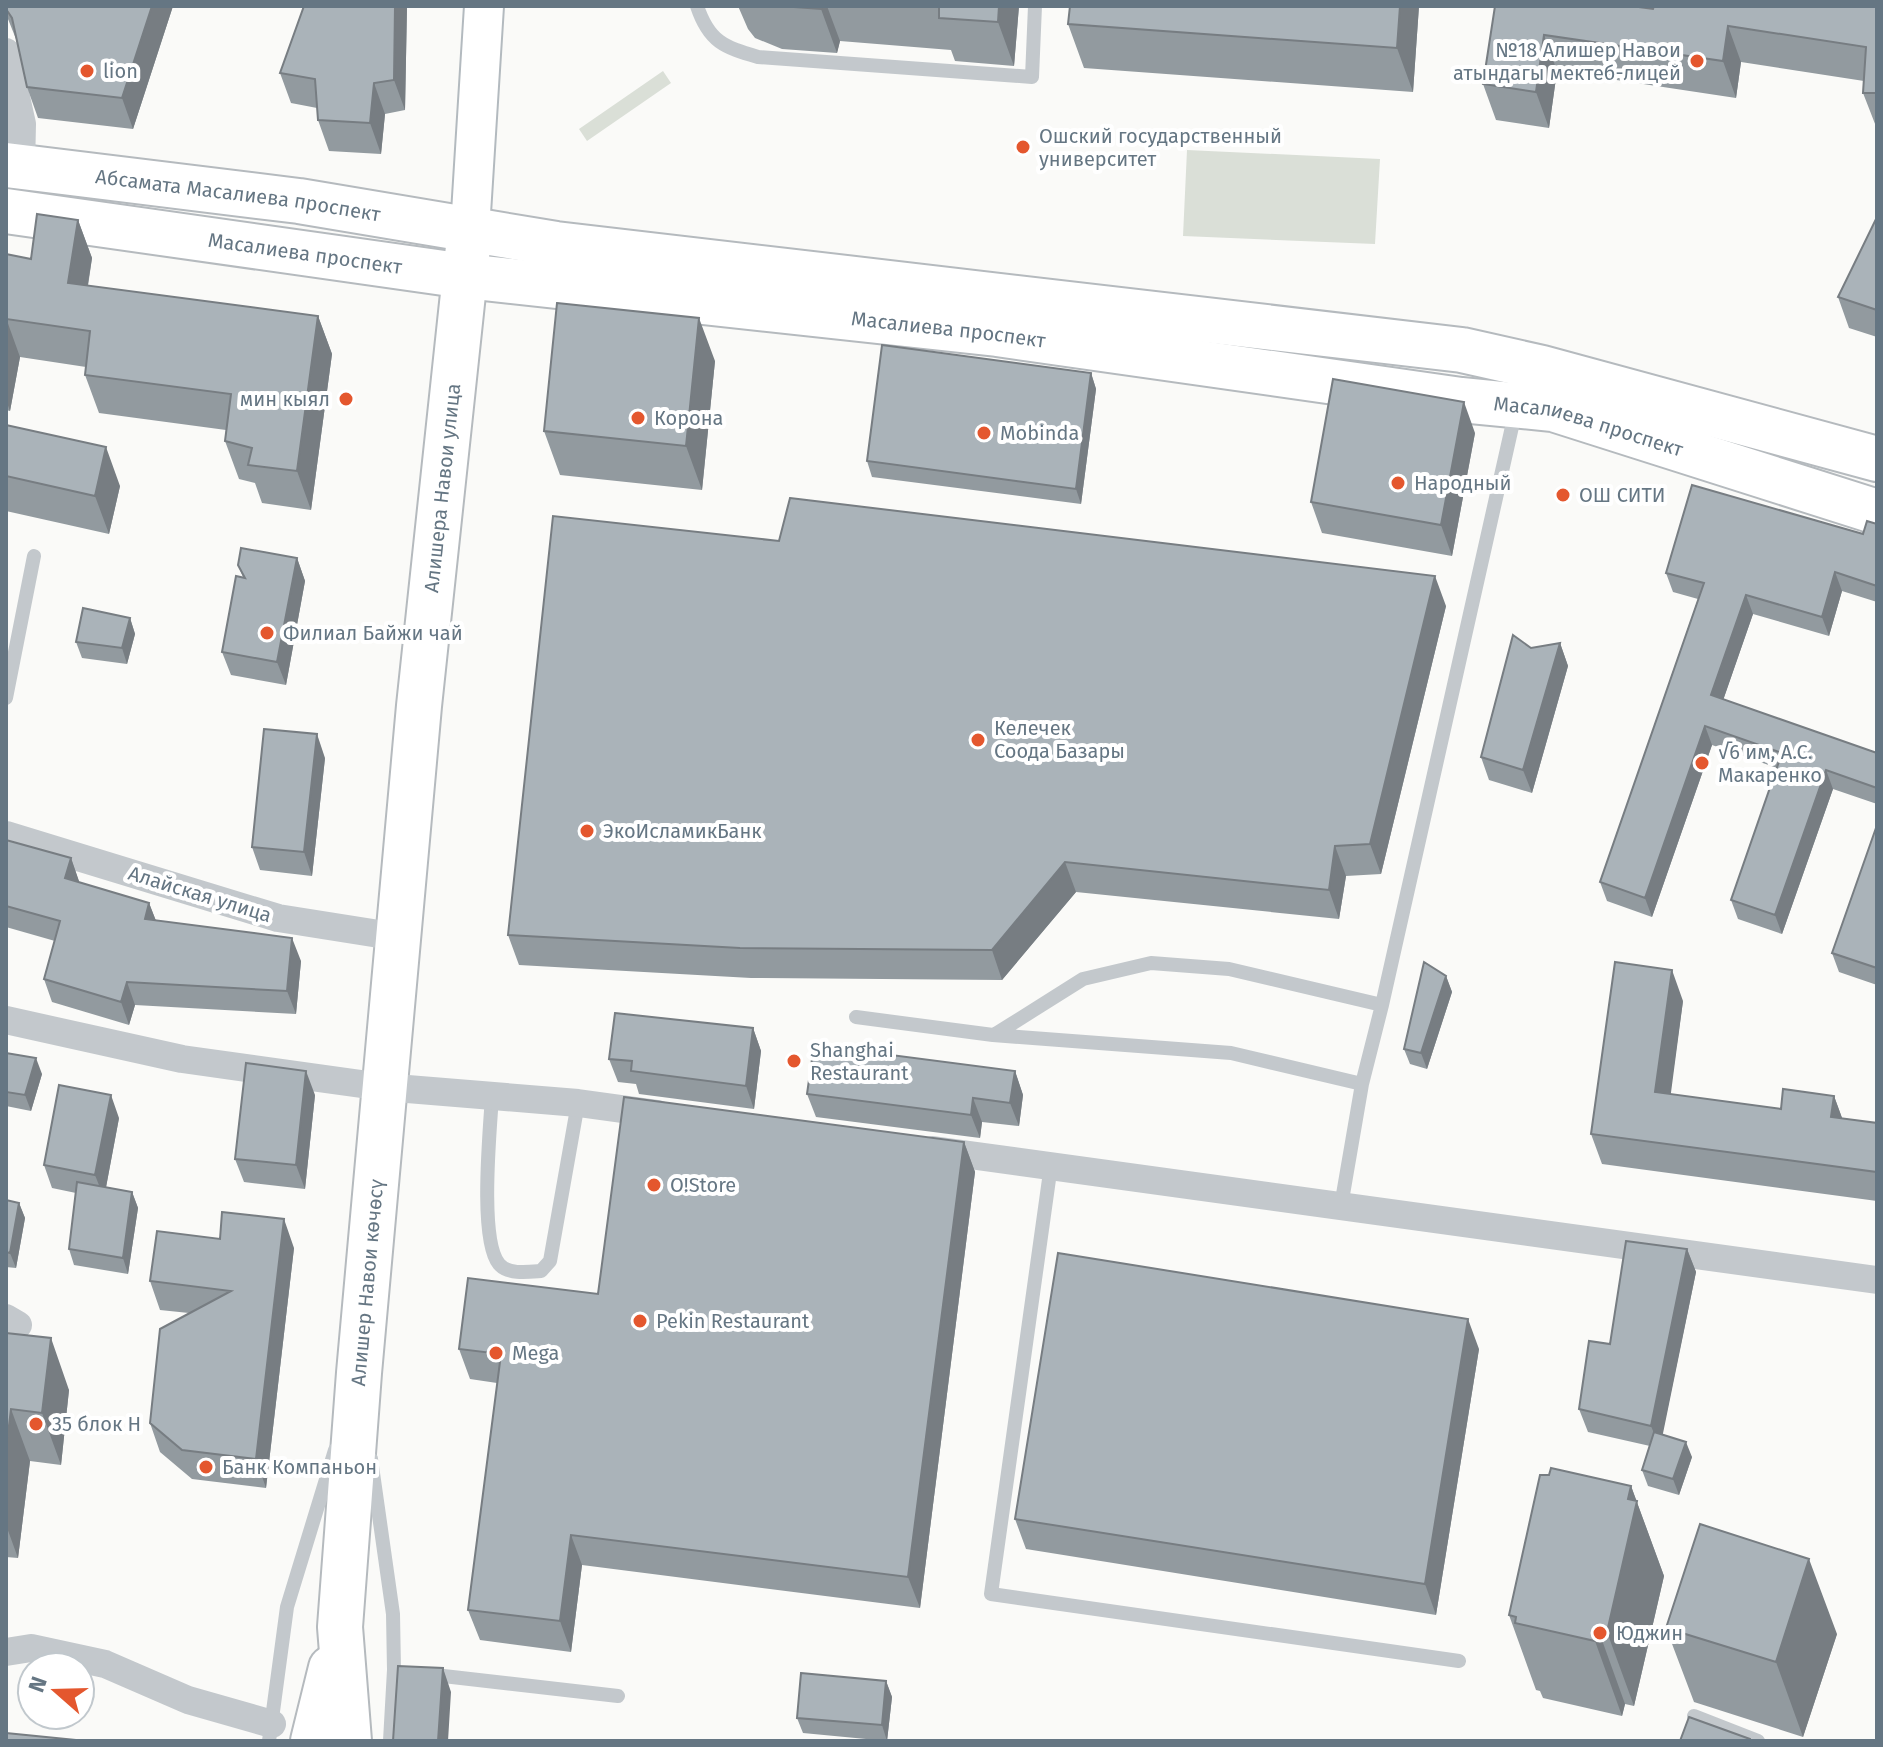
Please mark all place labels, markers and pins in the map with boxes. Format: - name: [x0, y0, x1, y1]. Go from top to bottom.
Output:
- place label: №18 Алишер Навои атындагы мектеб-лицей: [1453, 38, 1681, 85]
- marker: №18 Алишер Навои атындагы мектеб-лицей: [1688, 52, 1706, 70]
- place label: lion: [103, 59, 138, 83]
- marker: lion: [78, 62, 96, 80]
- place label: Ошский государственный университет: [1039, 124, 1282, 171]
- marker: Ошский государственный университет: [1014, 138, 1032, 156]
- place label: мин кыял: [240, 387, 330, 411]
- marker: мин кыял: [337, 390, 355, 408]
- place label: Корона: [654, 406, 723, 430]
- marker: Корона: [629, 409, 647, 427]
- place label: Mobinda: [1000, 421, 1079, 445]
- marker: Mobinda: [975, 424, 993, 442]
- place label: Народный: [1414, 471, 1512, 495]
- marker: Народный: [1389, 474, 1407, 492]
- place label: ОШ СИТИ: [1579, 483, 1666, 507]
- marker: ОШ СИТИ: [1554, 486, 1572, 504]
- place label: Филиал Байжи чай: [283, 621, 463, 645]
- marker: Филиал Байжи чай: [258, 624, 276, 642]
- place label: Келечек Соода Базары: [994, 716, 1125, 763]
- marker: Келечек Соода Базары: [969, 731, 987, 749]
- place label: √6 им, А.С. Макаренко: [1718, 740, 1822, 787]
- marker: √6 им, А.С. Макаренко: [1693, 754, 1711, 772]
- place label: ЭкоИсламикБанк: [603, 819, 762, 843]
- marker: ЭкоИсламикБанк: [578, 822, 596, 840]
- place label: Shanghai Restaurant: [810, 1038, 909, 1085]
- marker: Shanghai Restaurant: [785, 1052, 803, 1070]
- place label: O!Store: [670, 1173, 736, 1197]
- marker: O!Store: [645, 1176, 663, 1194]
- place label: Pekin Restaurant: [656, 1309, 810, 1333]
- marker: Pekin Restaurant: [631, 1312, 649, 1330]
- place label: Mega: [512, 1341, 559, 1365]
- marker: Mega: [487, 1344, 505, 1362]
- place label: 35 блок Н: [52, 1412, 141, 1436]
- marker: 35 блок Н: [27, 1415, 45, 1433]
- place label: Банк Компаньон: [222, 1455, 377, 1479]
- marker: Банк Компаньон: [197, 1458, 215, 1476]
- place label: Юджин: [1616, 1621, 1683, 1645]
- marker: Юджин: [1591, 1624, 1609, 1642]

